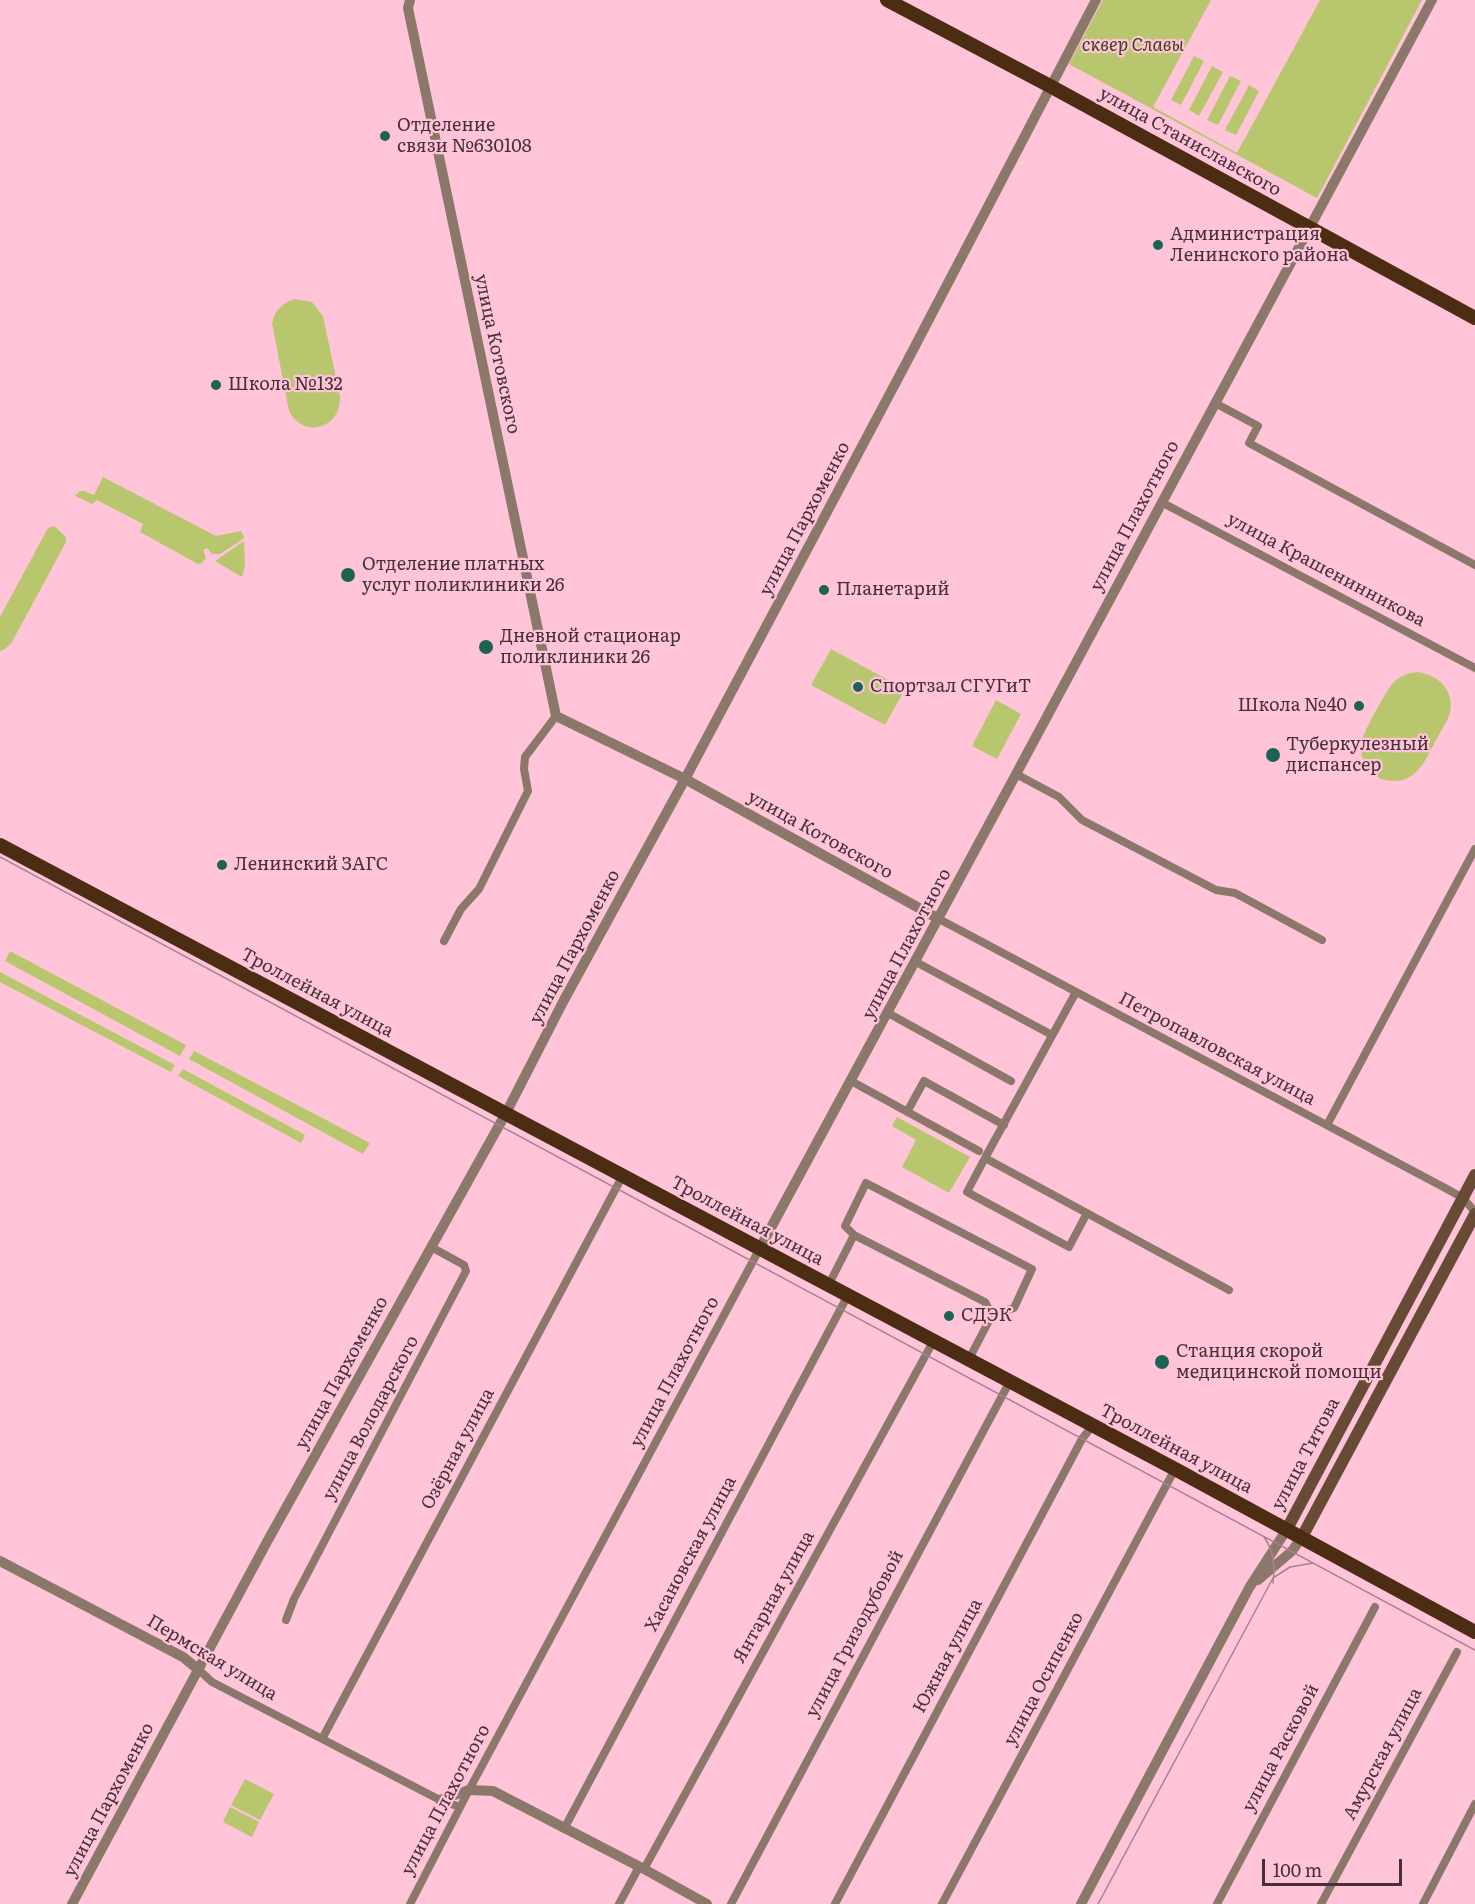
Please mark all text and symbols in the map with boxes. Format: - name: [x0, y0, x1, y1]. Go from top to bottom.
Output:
- park label: сквер Славы: [1082, 35, 1184, 57]
- street label: улица Станиславского: [1095, 83, 1285, 201]
- place label: Отделение связи №630108: [397, 115, 532, 158]
- marker: Отделение связи №630108: [378, 129, 392, 143]
- place label: Администрация Ленинского района: [1170, 224, 1348, 266]
- marker: Администрация Ленинского района: [1151, 238, 1165, 252]
- street label: улица Котовского: [470, 272, 524, 436]
- place label: Школа №132: [228, 374, 343, 396]
- marker: Школа №132: [209, 378, 223, 392]
- street label: улица Плахотного: [1086, 437, 1184, 595]
- street label: улица Пархоменко: [755, 438, 855, 600]
- street label: улица Крашенинникова: [1223, 508, 1429, 632]
- place label: Отделение платных услуг поликлиники 26: [362, 554, 564, 596]
- marker: Отделение платных услуг поликлиники 26: [339, 566, 357, 584]
- place label: Планетарий: [836, 579, 949, 601]
- marker: Планетарий: [817, 583, 831, 597]
- place label: Дневной стационар поликлиники 26: [500, 626, 681, 668]
- marker: Дневной стационар поликлиники 26: [477, 638, 495, 656]
- place label: Спортзал СГУГиТ: [870, 676, 1031, 698]
- marker: Спортзал СГУГиТ: [851, 680, 865, 694]
- place label: Школа №40: [1238, 695, 1347, 717]
- marker: Школа №40: [1352, 699, 1366, 713]
- place label: Туберкулезный диспансер: [1286, 734, 1429, 777]
- marker: Туберкулезный диспансер: [1264, 746, 1282, 764]
- street label: улица Котовского: [744, 786, 896, 884]
- place label: Ленинский ЗАГС: [234, 854, 388, 876]
- marker: Ленинский ЗАГС: [215, 858, 229, 872]
- street label: улица Плахотного: [858, 865, 956, 1023]
- street label: улица Пархоменко: [525, 866, 625, 1028]
- street label: Троллейная улица: [237, 944, 397, 1042]
- street label: Петропавловская улица: [1115, 988, 1319, 1110]
- street label: Троллейная улица: [667, 1172, 827, 1270]
- street label: улица Пархоменко: [291, 1293, 393, 1453]
- street label: улица Плахотного: [626, 1293, 724, 1451]
- place label: СДЭК: [961, 1305, 1012, 1327]
- marker: СДЭК: [942, 1309, 956, 1323]
- street label: улица Володарского: [318, 1332, 424, 1504]
- place label: Станция скорой медицинской помощи: [1176, 1341, 1382, 1384]
- marker: Станция скорой медицинской помощи: [1153, 1353, 1171, 1371]
- street label: Озёрная улица: [417, 1385, 499, 1513]
- street label: улица Титова: [1267, 1394, 1345, 1514]
- street label: Троллейная улица: [1096, 1400, 1256, 1498]
- street label: Хасановская улица: [641, 1473, 741, 1635]
- street label: Янтарная улица: [729, 1527, 819, 1667]
- street label: улица Гризодубовой: [802, 1547, 908, 1721]
- street label: Южная улица: [909, 1595, 987, 1717]
- street label: улица Осипенко: [1000, 1608, 1088, 1750]
- street label: Пермская улица: [143, 1611, 281, 1705]
- street label: улица Расковой: [1238, 1680, 1324, 1816]
- street label: Амурская улица: [1339, 1684, 1427, 1824]
- street label: улица Пархоменко: [59, 1719, 159, 1881]
- street label: улица Плахотного: [397, 1721, 495, 1879]
- scale bar: [1265, 1847, 1404, 1885]
- text: 100 m: [1273, 1856, 1322, 1883]

